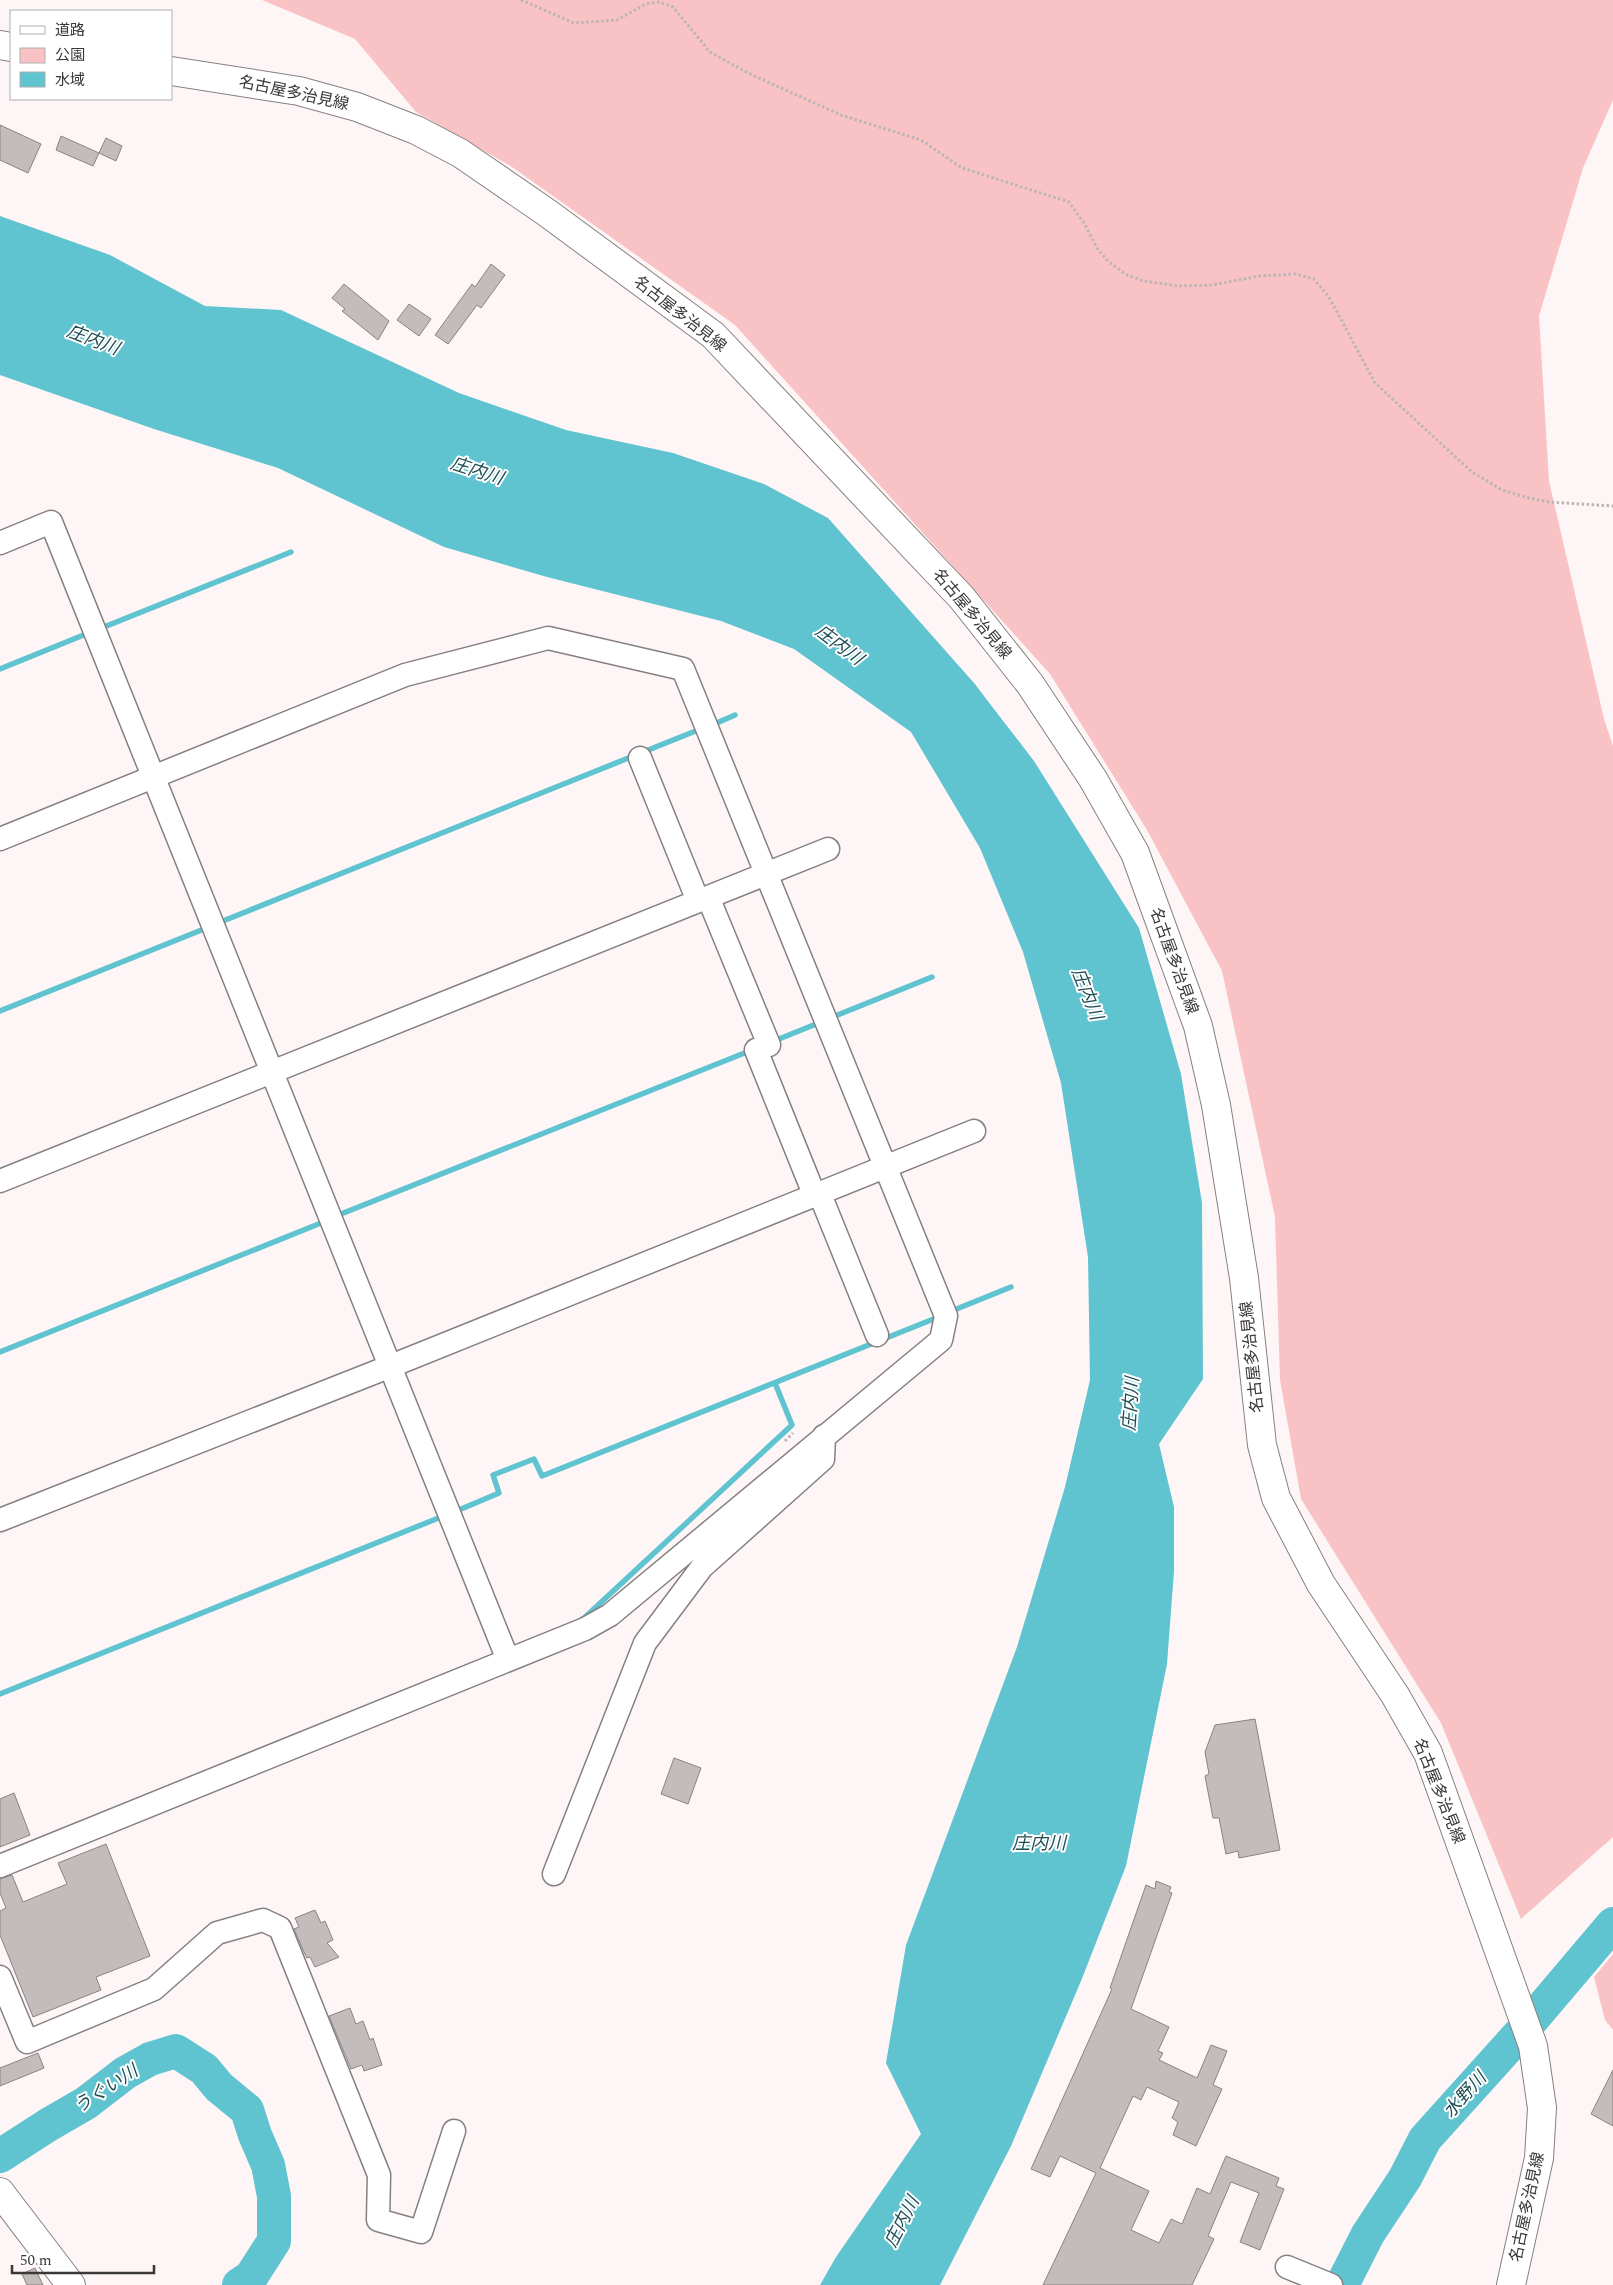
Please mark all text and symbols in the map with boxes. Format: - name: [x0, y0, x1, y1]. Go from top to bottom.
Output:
- legend: [10, 10, 172, 100]
- text: 道路: [55, 19, 85, 42]
- text: 公園: [55, 44, 85, 67]
- text: 水域: [55, 69, 85, 92]
- street label: 名古屋多治見線: [237, 70, 351, 116]
- street label: 名古屋多治見線: [628, 270, 732, 358]
- water label: 庄内川: [63, 318, 125, 363]
- water label: 庄内川: [447, 450, 509, 493]
- street label: 名古屋多治見線: [927, 563, 1017, 665]
- water label: 庄内川: [809, 618, 870, 673]
- street label: 名古屋多治見線: [1144, 904, 1204, 1018]
- water label: 庄内川: [1064, 964, 1110, 1026]
- street label: 名古屋多治見線: [1234, 1300, 1270, 1414]
- water label: 庄内川: [1116, 1374, 1146, 1432]
- street label: 名古屋多治見線: [1407, 1735, 1471, 1847]
- water label: 庄内川: [1012, 1830, 1068, 1857]
- water label: うぐい川: [68, 2057, 145, 2120]
- water label: 水野川: [1437, 2064, 1494, 2124]
- street label: 名古屋多治見線: [1504, 2150, 1550, 2264]
- water label: 庄内川: [878, 2190, 927, 2252]
- scale bar: [12, 2242, 155, 2274]
- text: 50 m: [20, 2249, 52, 2272]

